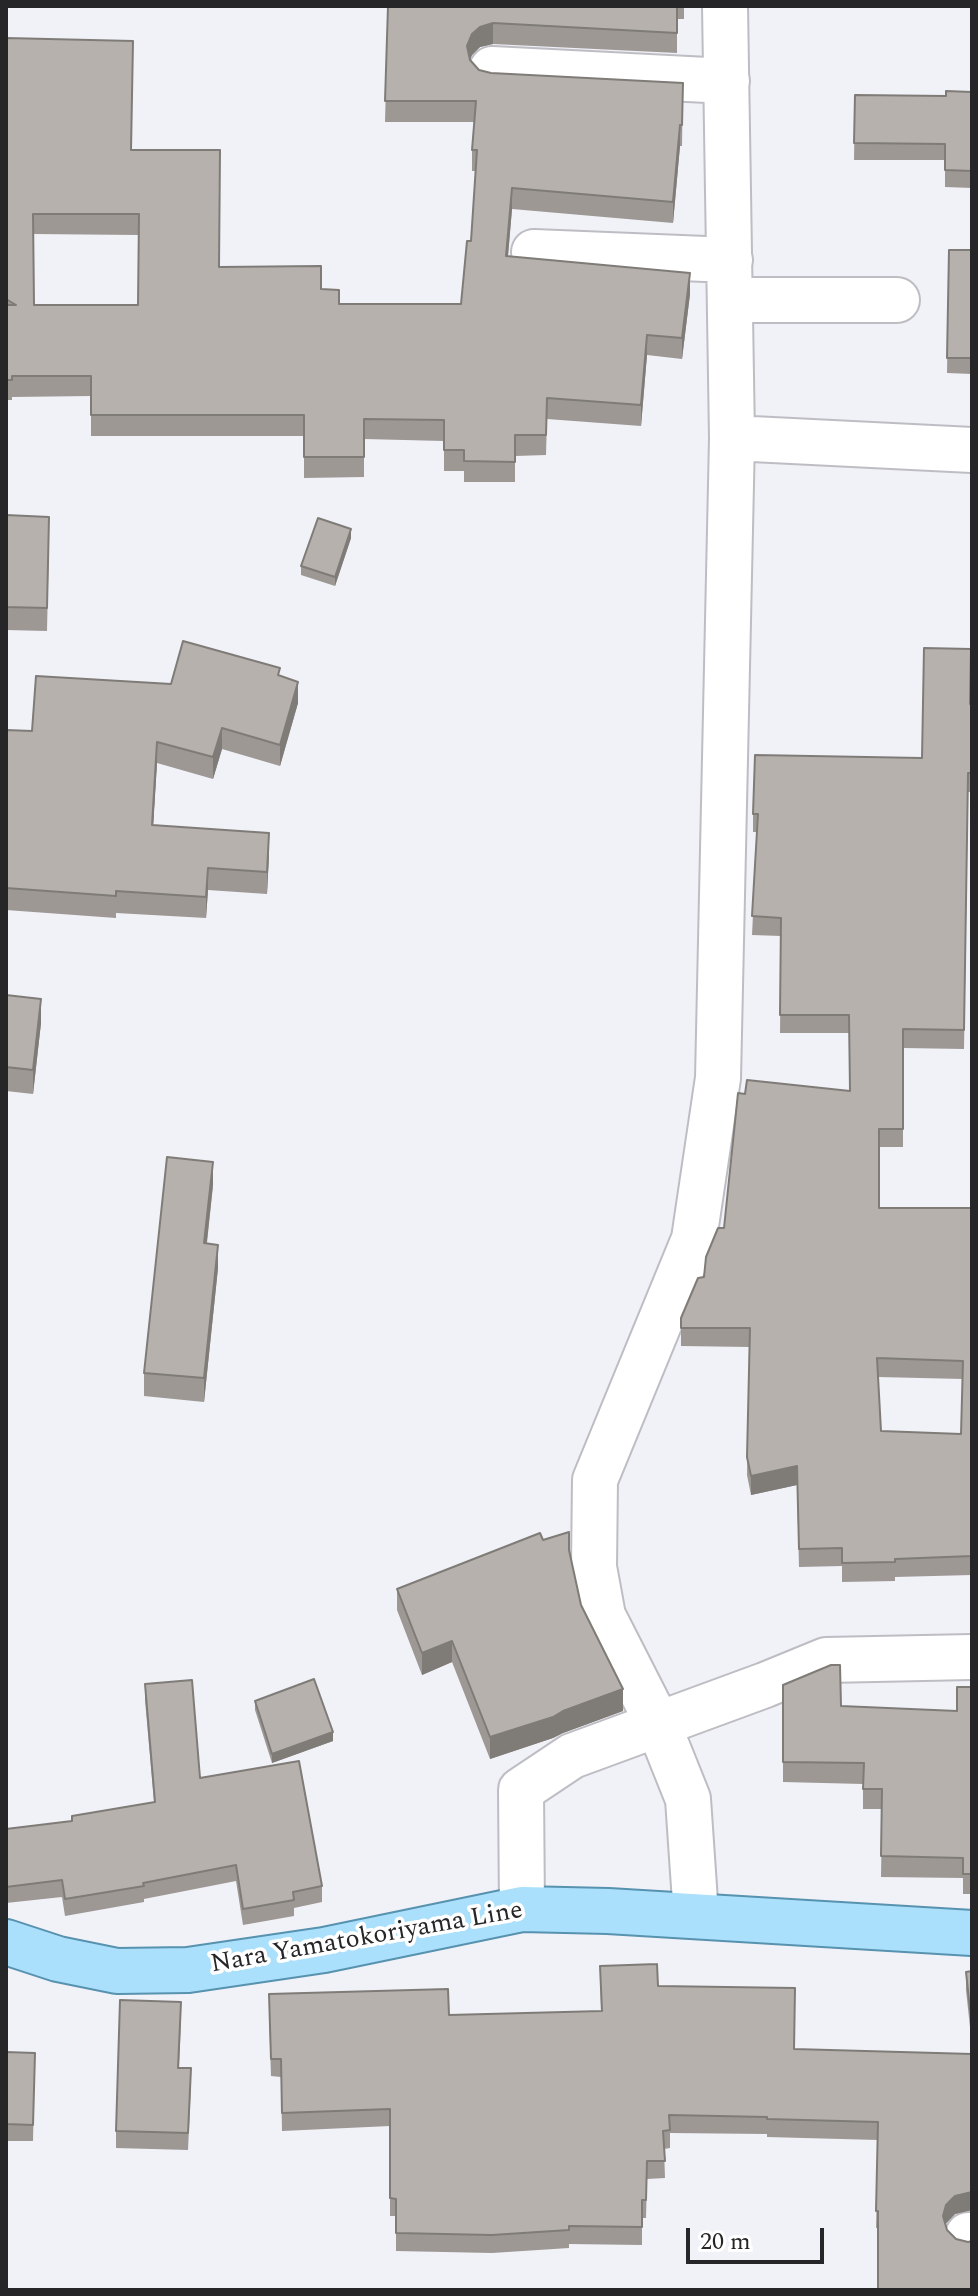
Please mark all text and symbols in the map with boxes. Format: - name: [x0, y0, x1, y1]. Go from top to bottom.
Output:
- street label: Nara Yamatokoriyama Line: [209, 1896, 525, 1982]
- scale bar: [690, 2212, 828, 2262]
- text: 20 m: [700, 2224, 751, 2260]

